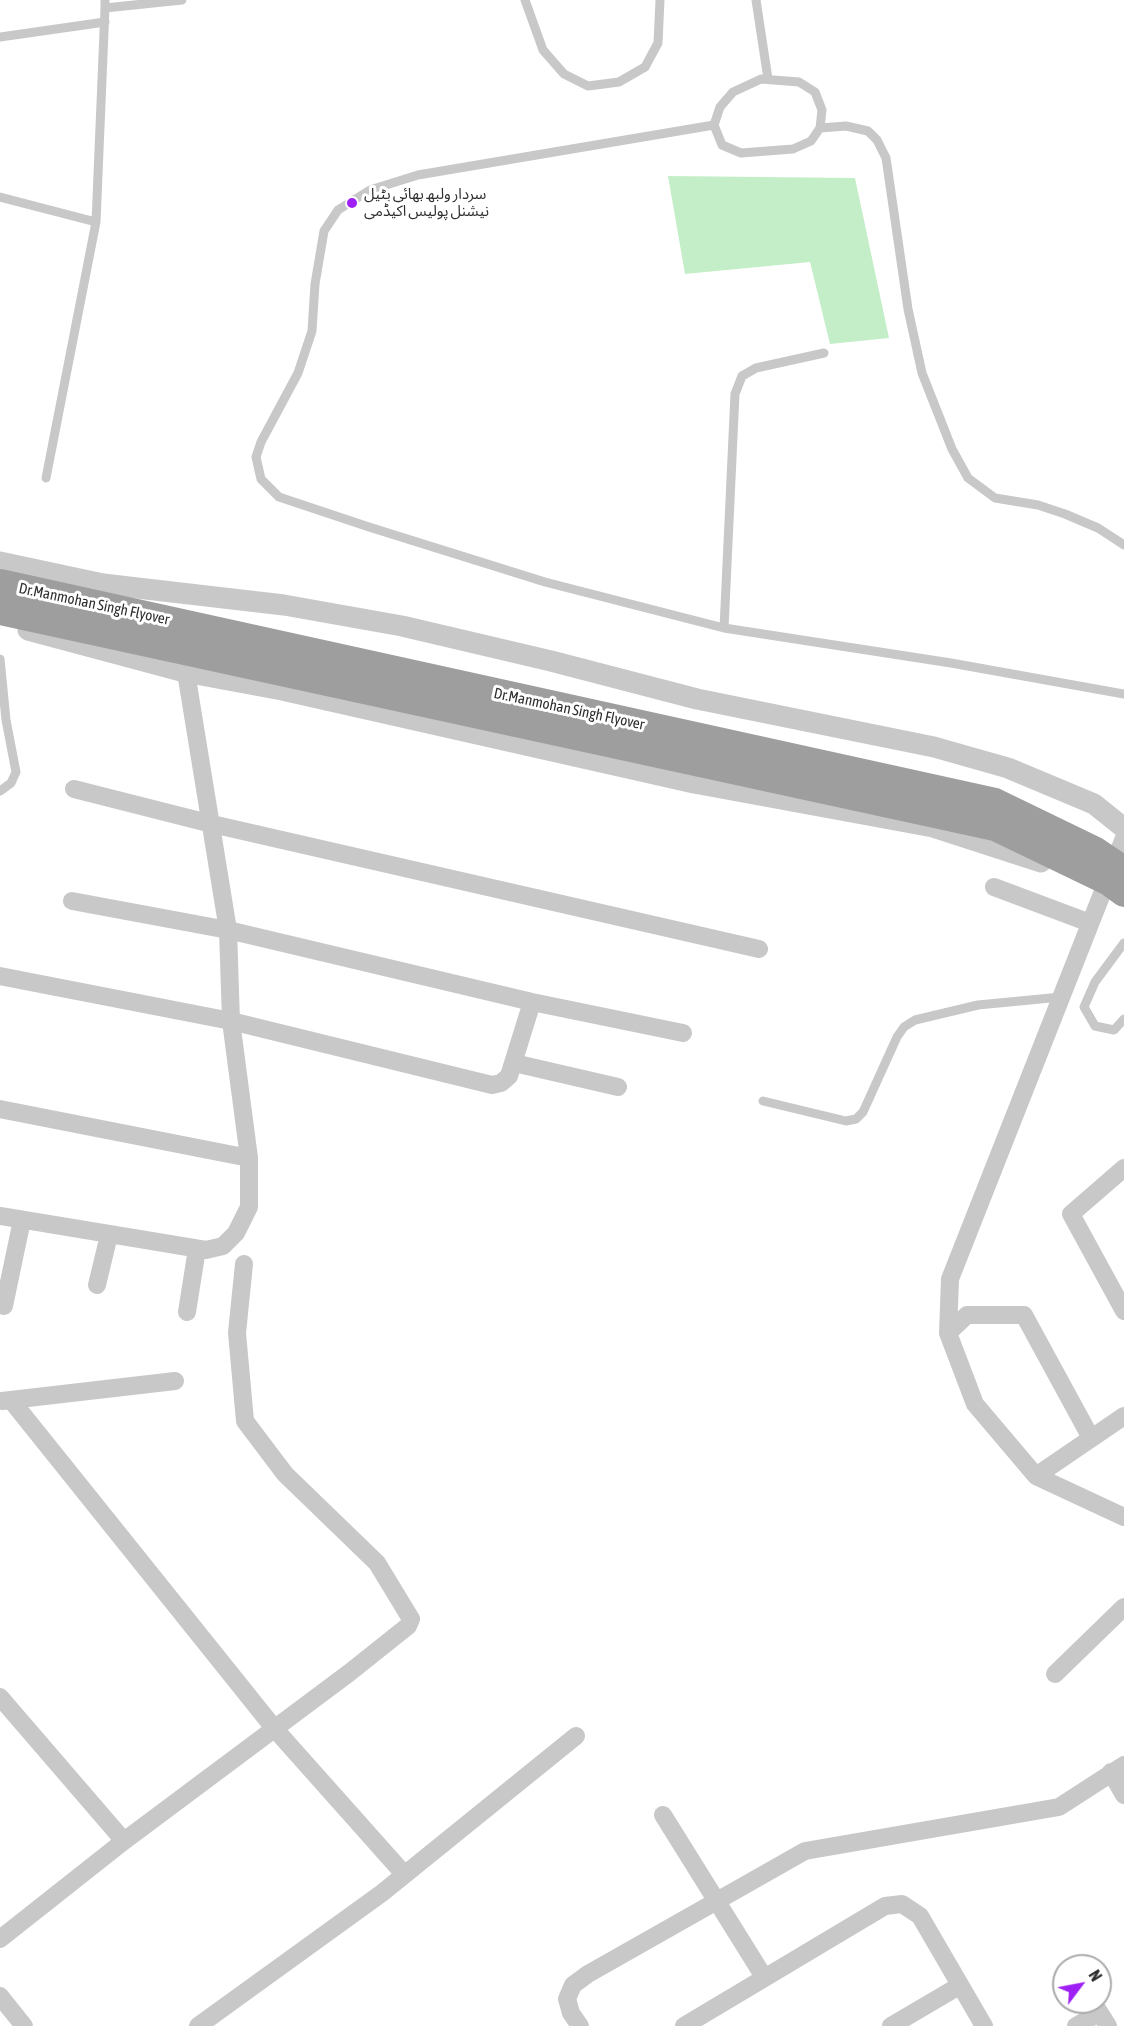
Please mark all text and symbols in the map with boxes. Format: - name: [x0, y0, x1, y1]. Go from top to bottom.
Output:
- place label: سردار ولبھ بھائی پٹیل نیشنل پولیس اکیڈمی: [364, 185, 489, 220]
- marker: سردار ولبھ بھائی پٹیل نیشنل پولیس اکیڈمی: [345, 196, 359, 210]
- street label: Dr.Manmohan Singh Flyover: [17, 579, 171, 629]
- street label: Dr.Manmohan Singh Flyover: [492, 684, 646, 734]
- north arrow: [1052, 1954, 1112, 2014]
- text: N: [1085, 1967, 1106, 1984]

